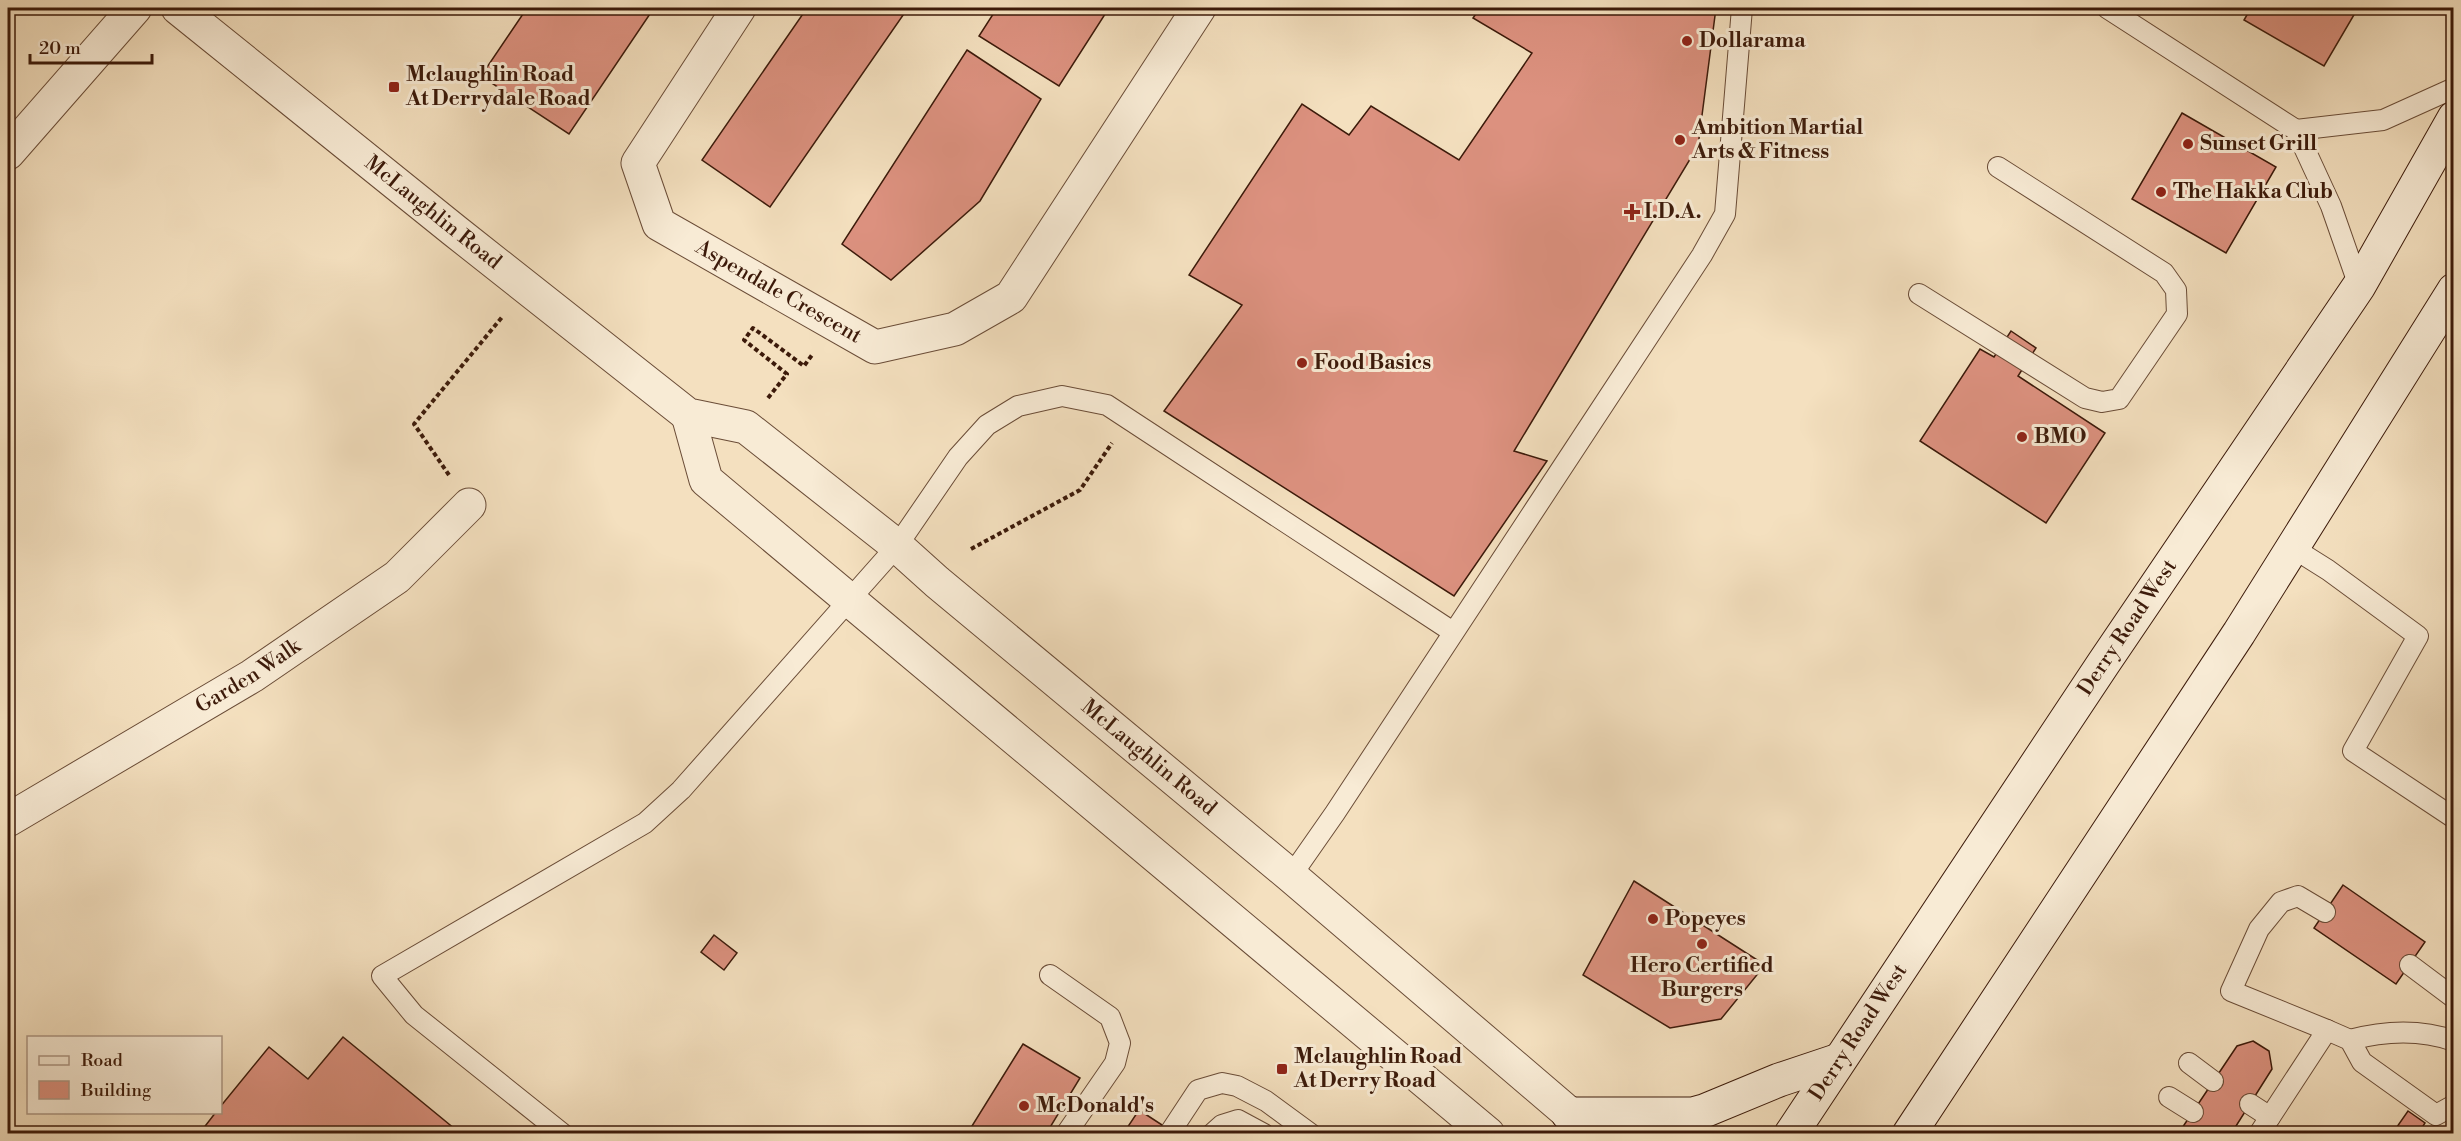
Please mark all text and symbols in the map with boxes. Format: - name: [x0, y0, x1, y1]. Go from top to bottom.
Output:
- scale bar: [30, 27, 152, 65]
- place label: Dollarama: [1699, 28, 1806, 54]
- marker: Dollarama: [1680, 34, 1694, 48]
- text: 20 m: [39, 37, 81, 60]
- place label: Mclaughlin Road At Derrydale Road: [405, 62, 591, 112]
- marker: Mclaughlin Road At Derrydale Road: [387, 80, 401, 94]
- place label: Ambition Martial Arts & Fitness: [1691, 115, 1863, 165]
- place label: Sunset Grill: [2200, 131, 2317, 157]
- marker: Ambition Martial Arts & Fitness: [1673, 133, 1687, 147]
- marker: Sunset Grill: [2181, 137, 2195, 151]
- street label: McLaughlin Road: [359, 150, 507, 276]
- place label: The Hakka Club: [2173, 179, 2333, 205]
- marker: The Hakka Club: [2154, 185, 2168, 199]
- place label: I.D.A.: [1644, 199, 1701, 225]
- marker: I.D.A.: [1625, 205, 1639, 219]
- street label: Aspendale Crescent: [690, 234, 867, 350]
- place label: Food Basics: [1314, 350, 1431, 376]
- marker: Food Basics: [1295, 356, 1309, 370]
- place label: BMO: [2034, 424, 2087, 450]
- marker: BMO: [2015, 430, 2029, 444]
- street label: Derry Road West: [2072, 554, 2183, 701]
- street label: Garden Walk: [191, 633, 307, 719]
- street label: McLaughlin Road: [1076, 694, 1222, 821]
- place label: Popeyes: [1665, 906, 1746, 932]
- marker: Popeyes: [1646, 912, 1660, 926]
- marker: Hero Certified Burgers: [1695, 937, 1709, 951]
- place label: Hero Certified Burgers: [1630, 953, 1774, 1003]
- street label: Derry Road West: [1804, 958, 1914, 1106]
- legend: [27, 1036, 222, 1114]
- place label: Mclaughlin Road At Derry Road: [1293, 1044, 1462, 1094]
- text: Road: [81, 1049, 124, 1072]
- marker: Mclaughlin Road At Derry Road: [1275, 1062, 1289, 1076]
- text: Building: [80, 1079, 152, 1102]
- place label: McDonald's: [1036, 1093, 1154, 1119]
- marker: McDonald's: [1017, 1099, 1031, 1113]

